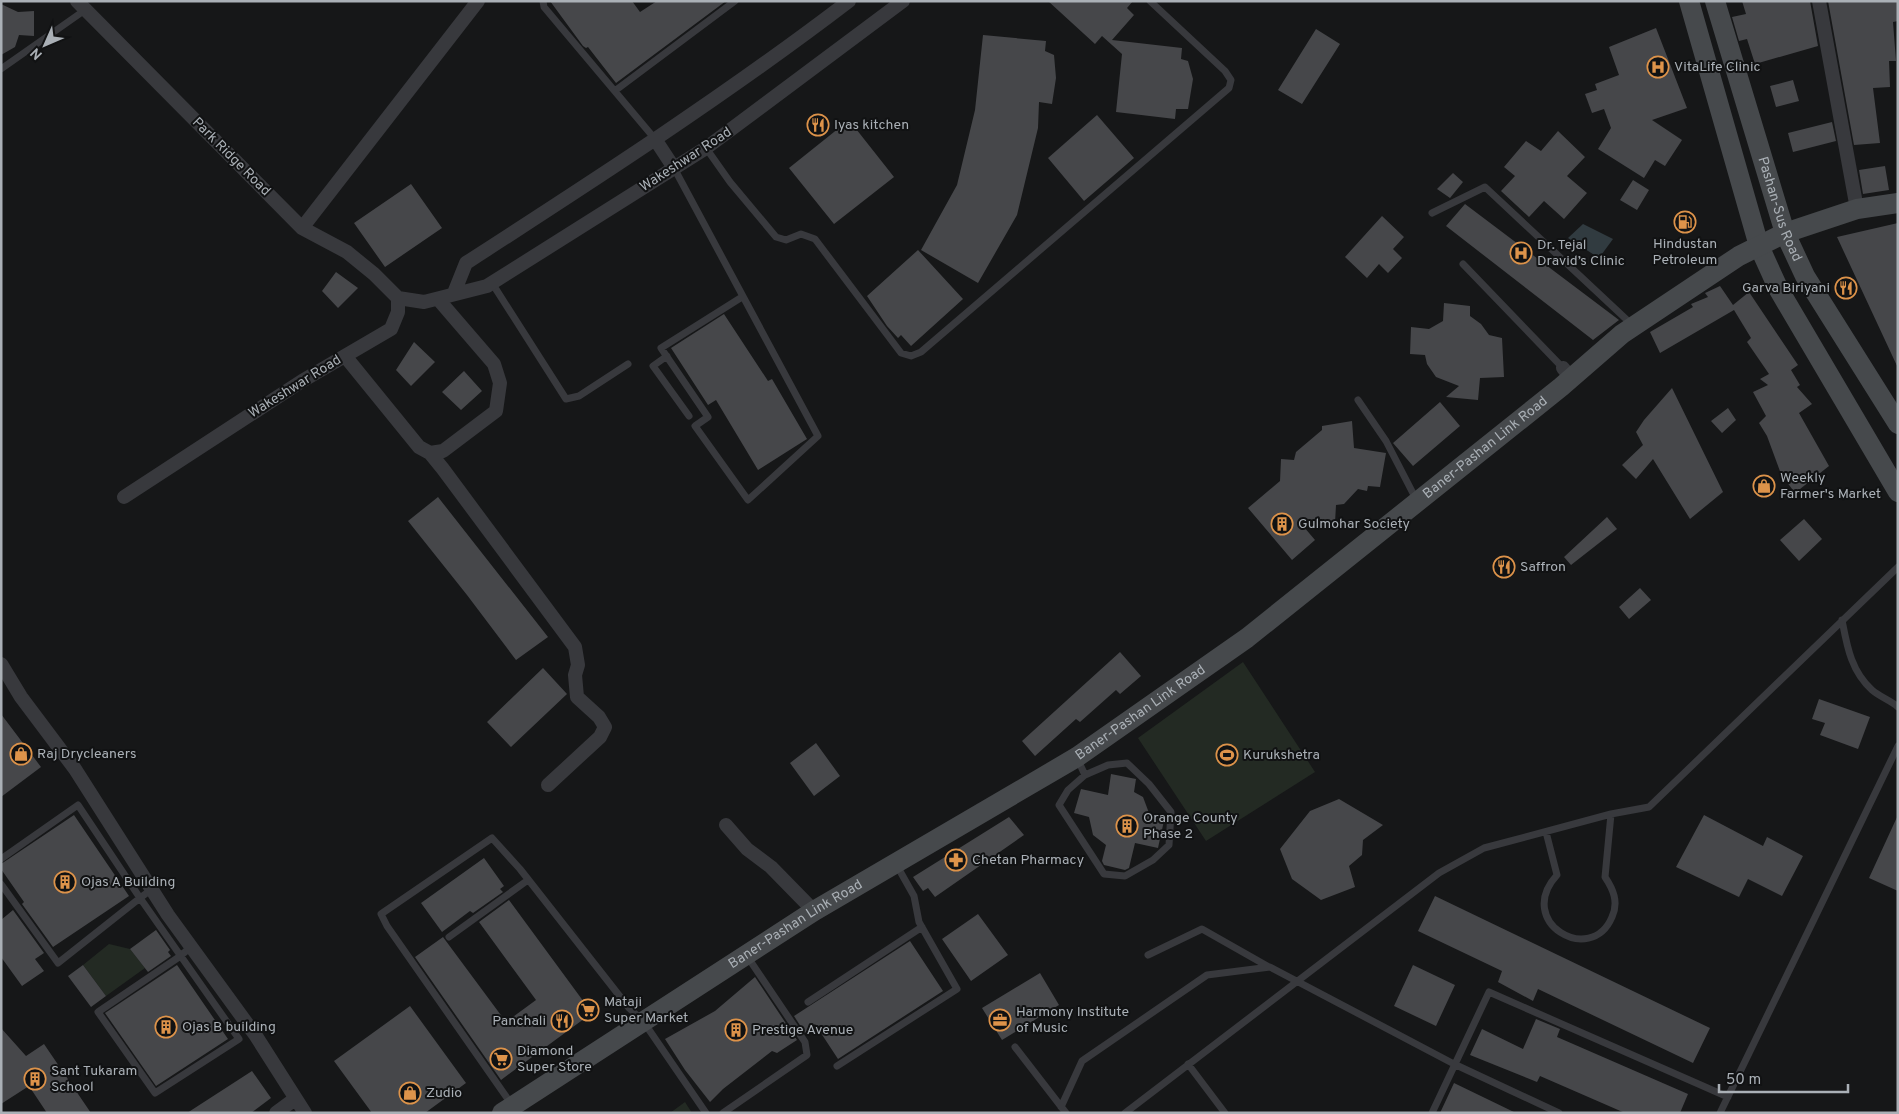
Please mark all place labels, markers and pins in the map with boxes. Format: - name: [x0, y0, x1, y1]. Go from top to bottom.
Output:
- hospital icon: VitaLife Clinic: [1646, 55, 1670, 79]
- place label: VitaLife Clinic: [1674, 59, 1760, 76]
- restaurant icon: Iyas kitchen: [806, 113, 830, 137]
- place label: Iyas kitchen: [834, 117, 909, 134]
- fuel station icon: Hindustan Petroleum: [1673, 210, 1697, 234]
- place label: Hindustan Petroleum: [1653, 236, 1717, 269]
- place label: Dr. Tejal Dravid’s Clinic: [1537, 237, 1625, 270]
- hospital icon: Dr. Tejal Dravid’s Clinic: [1509, 241, 1533, 265]
- restaurant icon: Garva Biriyani: [1834, 276, 1858, 300]
- place label: Garva Biriyani: [1742, 280, 1830, 297]
- place label: Weekly Farmer's Market: [1780, 470, 1881, 503]
- shop icon: Weekly Farmer's Market: [1752, 474, 1776, 498]
- building icon: Gulmohar Society: [1270, 512, 1294, 536]
- place label: Gulmohar Society: [1298, 516, 1410, 533]
- restaurant icon: Saffron: [1492, 555, 1516, 579]
- place label: Saffron: [1520, 559, 1566, 576]
- shop icon: Raj Drycleaners: [9, 742, 33, 766]
- sports icon: Kurukshetra: [1215, 743, 1239, 767]
- place label: Raj Drycleaners: [37, 746, 137, 763]
- place label: Kurukshetra: [1243, 747, 1320, 764]
- place label: Orange County Phase 2: [1143, 810, 1238, 843]
- building icon: Orange County Phase 2: [1115, 814, 1139, 838]
- pharmacy icon: Chetan Pharmacy: [944, 848, 968, 872]
- place label: Chetan Pharmacy: [972, 852, 1084, 869]
- building icon: Ojas A Building: [53, 870, 77, 894]
- place label: Ojas A Building: [81, 874, 175, 891]
- place label: Mataji Super Market: [604, 994, 688, 1027]
- supermarket icon: Mataji Super Market: [576, 998, 600, 1022]
- place label: Harmony Institute of Music: [1016, 1004, 1129, 1037]
- office icon: Harmony Institute of Music: [988, 1008, 1012, 1032]
- restaurant icon: Panchali: [550, 1009, 574, 1033]
- place label: Panchali: [492, 1013, 546, 1030]
- building icon: Ojas B building: [154, 1015, 178, 1039]
- building icon: Prestige Avenue: [724, 1018, 748, 1042]
- place label: Ojas B building: [182, 1019, 276, 1036]
- place label: Prestige Avenue: [752, 1022, 853, 1039]
- place label: Diamond Super Store: [517, 1043, 592, 1076]
- supermarket icon: Diamond Super Store: [489, 1047, 513, 1071]
- place label: Sant Tukaram School: [51, 1063, 137, 1096]
- building icon: Sant Tukaram School: [23, 1067, 47, 1091]
- shop icon: Zudio: [398, 1081, 422, 1105]
- place label: Zudio: [426, 1085, 462, 1102]

